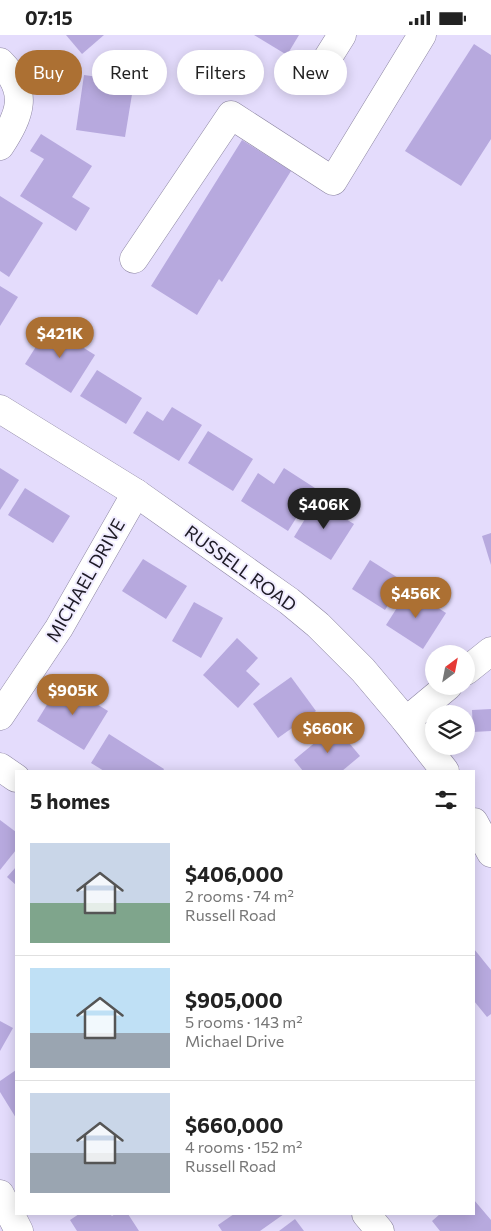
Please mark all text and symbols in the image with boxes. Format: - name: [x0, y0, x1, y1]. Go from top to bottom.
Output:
- text: 07:15: [25, 6, 73, 29]
- chip: Buy: [15, 50, 82, 95]
- chip: Rent: [92, 50, 167, 95]
- chip: Filters: [177, 50, 264, 95]
- chip: New: [274, 50, 347, 95]
- pin: $421K: [25, 317, 95, 359]
- text: $421K: [37, 323, 83, 342]
- pin: $406K: [289, 487, 359, 530]
- text: $406K: [299, 494, 349, 513]
- street label: MICHAEL DRIVE: [41, 515, 129, 645]
- street label: RUSSELL ROAD: [181, 520, 301, 616]
- pin: $456K: [381, 577, 451, 619]
- text: $456K: [391, 583, 441, 602]
- north arrow: [425, 645, 475, 695]
- map controls: [425, 645, 475, 755]
- pin: $905K: [38, 673, 108, 716]
- text: $905K: [48, 680, 98, 699]
- button: layers: [425, 705, 475, 755]
- pin: $660K: [293, 711, 363, 754]
- text: $660K: [303, 718, 353, 737]
- icon: filters: [432, 786, 460, 814]
- text: 5 homes: [30, 788, 110, 813]
- text: $406,000: [185, 861, 283, 886]
- icon: home: [70, 863, 130, 923]
- text: 2 rooms · 74 m²: [185, 886, 294, 905]
- text: Russell Road: [185, 905, 276, 924]
- text: $905,000: [185, 987, 283, 1012]
- icon: home: [70, 988, 130, 1048]
- text: 5 rooms · 143 m²: [185, 1012, 303, 1031]
- text: Michael Drive: [185, 1031, 284, 1050]
- text: $660,000: [185, 1112, 283, 1137]
- icon: home: [70, 1113, 130, 1173]
- text: 4 rooms · 152 m²: [185, 1137, 302, 1156]
- text: Russell Road: [185, 1156, 276, 1175]

